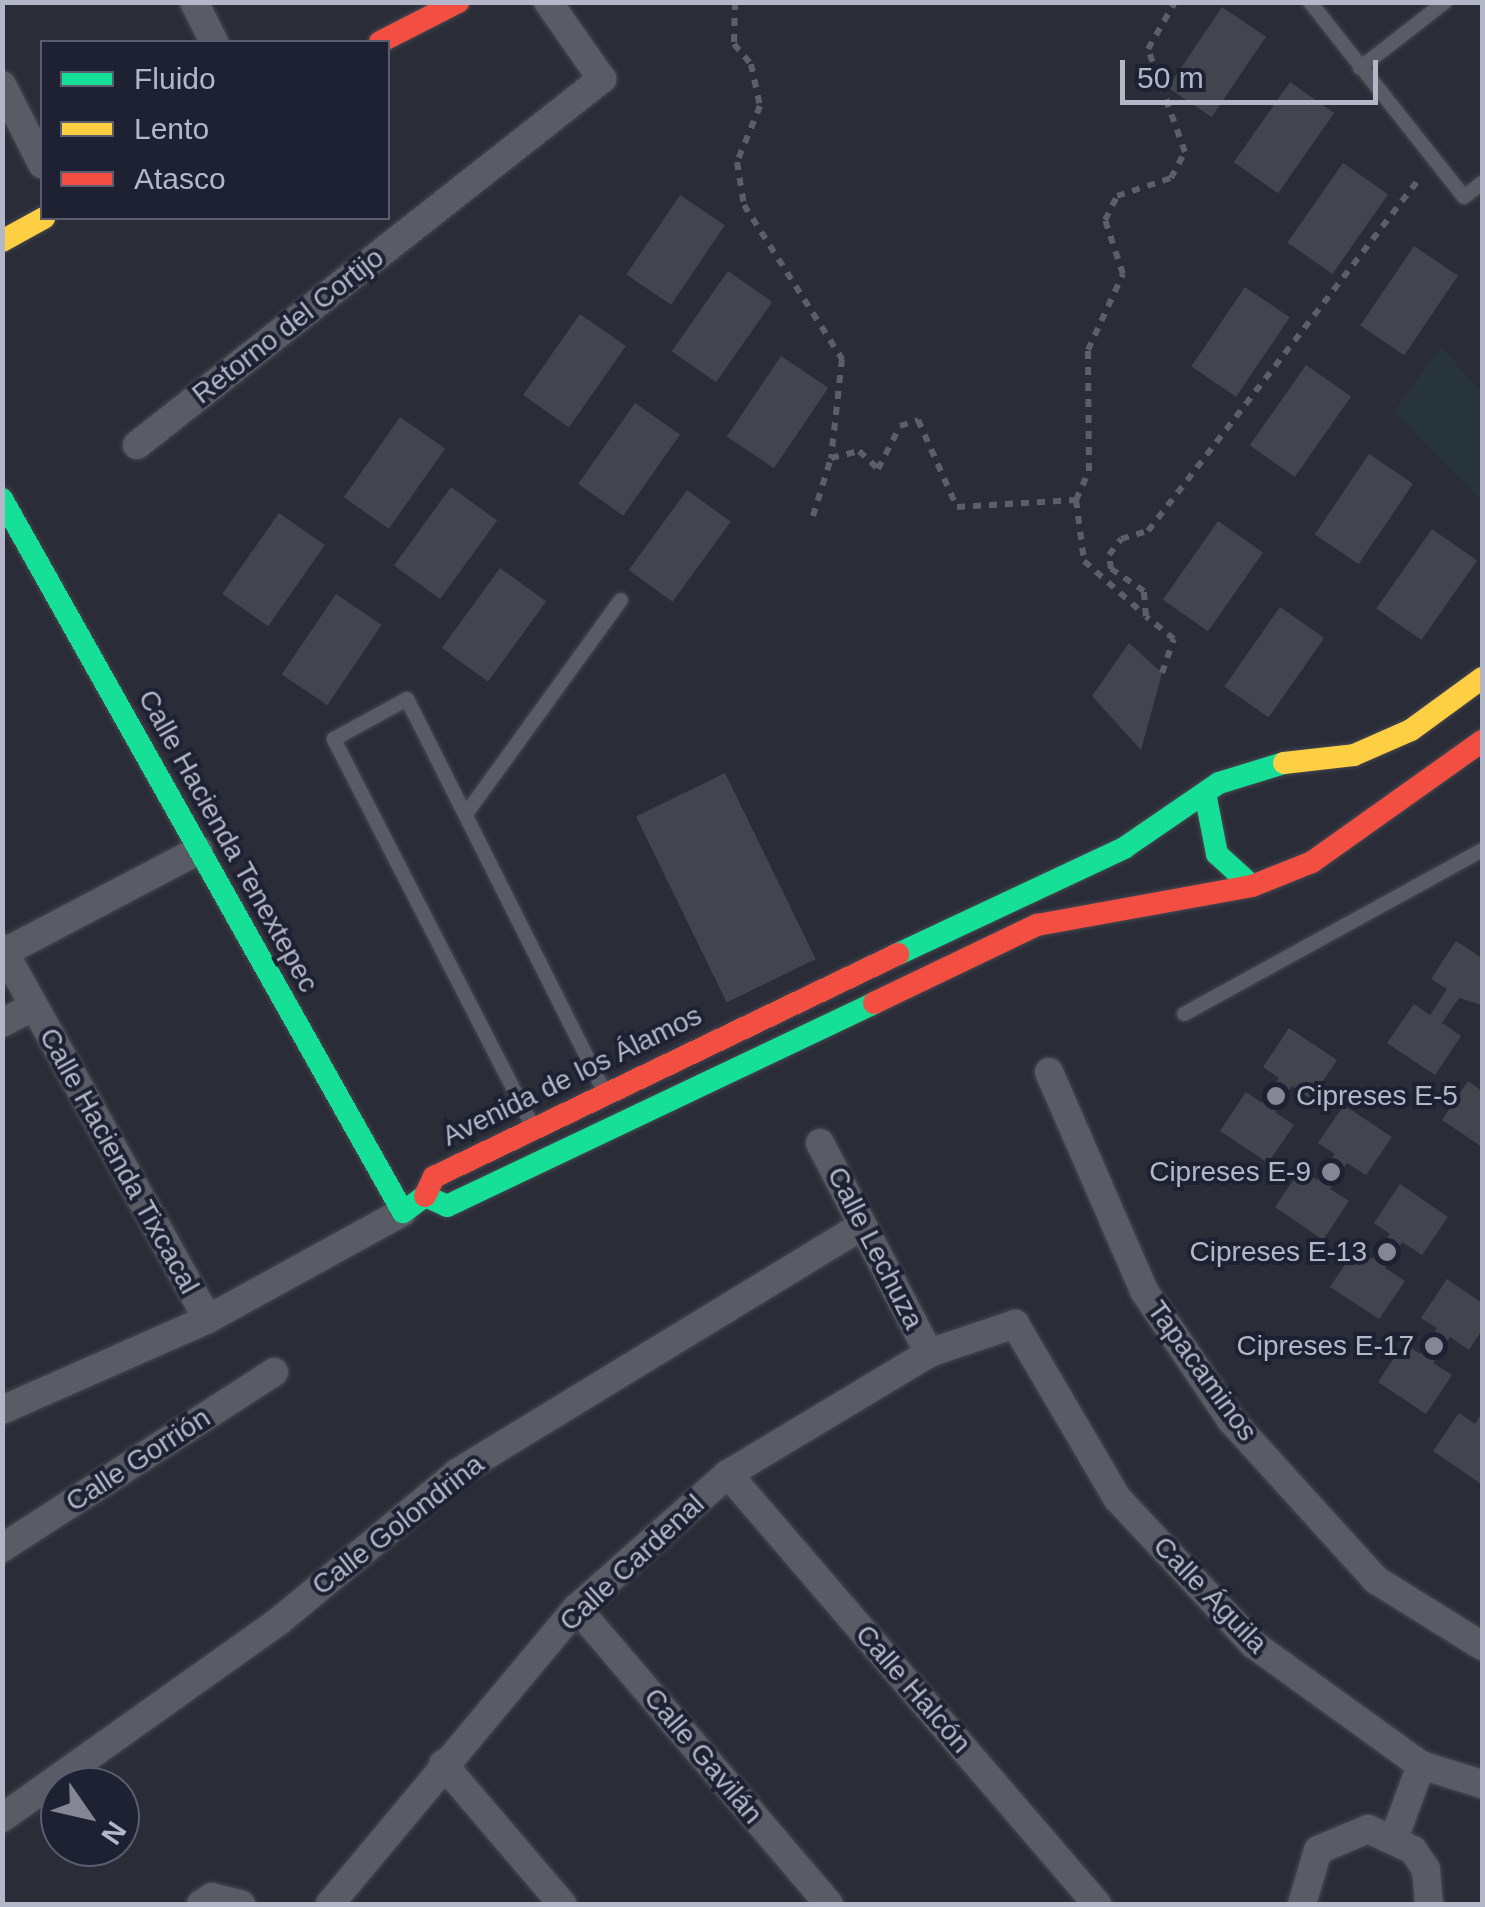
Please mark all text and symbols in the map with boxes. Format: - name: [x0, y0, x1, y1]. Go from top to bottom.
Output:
- legend: [40, 40, 390, 220]
- scale bar: [1125, 40, 1382, 102]
- text: 50 m: [1137, 61, 1204, 94]
- text: Fluido: [134, 62, 216, 95]
- text: Lento: [134, 112, 209, 145]
- text: Atasco: [134, 162, 226, 195]
- street label: Retorno del Cortijo: [186, 241, 390, 411]
- street label: Calle Hacienda Tenextepec: [131, 684, 325, 998]
- street label: Avenida de los Álamos: [437, 999, 707, 1153]
- street label: Calle Hacienda Tixcacal: [32, 1022, 206, 1300]
- place label: Cipreses E-5: [1296, 1079, 1458, 1113]
- marker: Cipreses E-5: [1265, 1085, 1287, 1107]
- place label: Cipreses E-9: [1149, 1155, 1311, 1189]
- street label: Calle Lechuza: [820, 1161, 930, 1335]
- marker: Cipreses E-9: [1320, 1161, 1342, 1183]
- place label: Cipreses E-13: [1190, 1235, 1367, 1269]
- marker: Cipreses E-13: [1376, 1241, 1398, 1263]
- street label: Tapacaminos: [1140, 1294, 1264, 1448]
- place label: Cipreses E-17: [1237, 1329, 1414, 1363]
- marker: Cipreses E-17: [1423, 1335, 1445, 1357]
- street label: Calle Gorrión: [60, 1401, 216, 1519]
- street label: Calle Golondrina: [305, 1448, 491, 1602]
- street label: Calle Cardenal: [553, 1488, 711, 1638]
- street label: Calle Águila: [1146, 1530, 1274, 1660]
- street label: Calle Halcón: [848, 1618, 978, 1760]
- street label: Calle Gavilán: [637, 1681, 769, 1831]
- north arrow: [40, 1767, 140, 1867]
- text: N: [95, 1816, 132, 1850]

